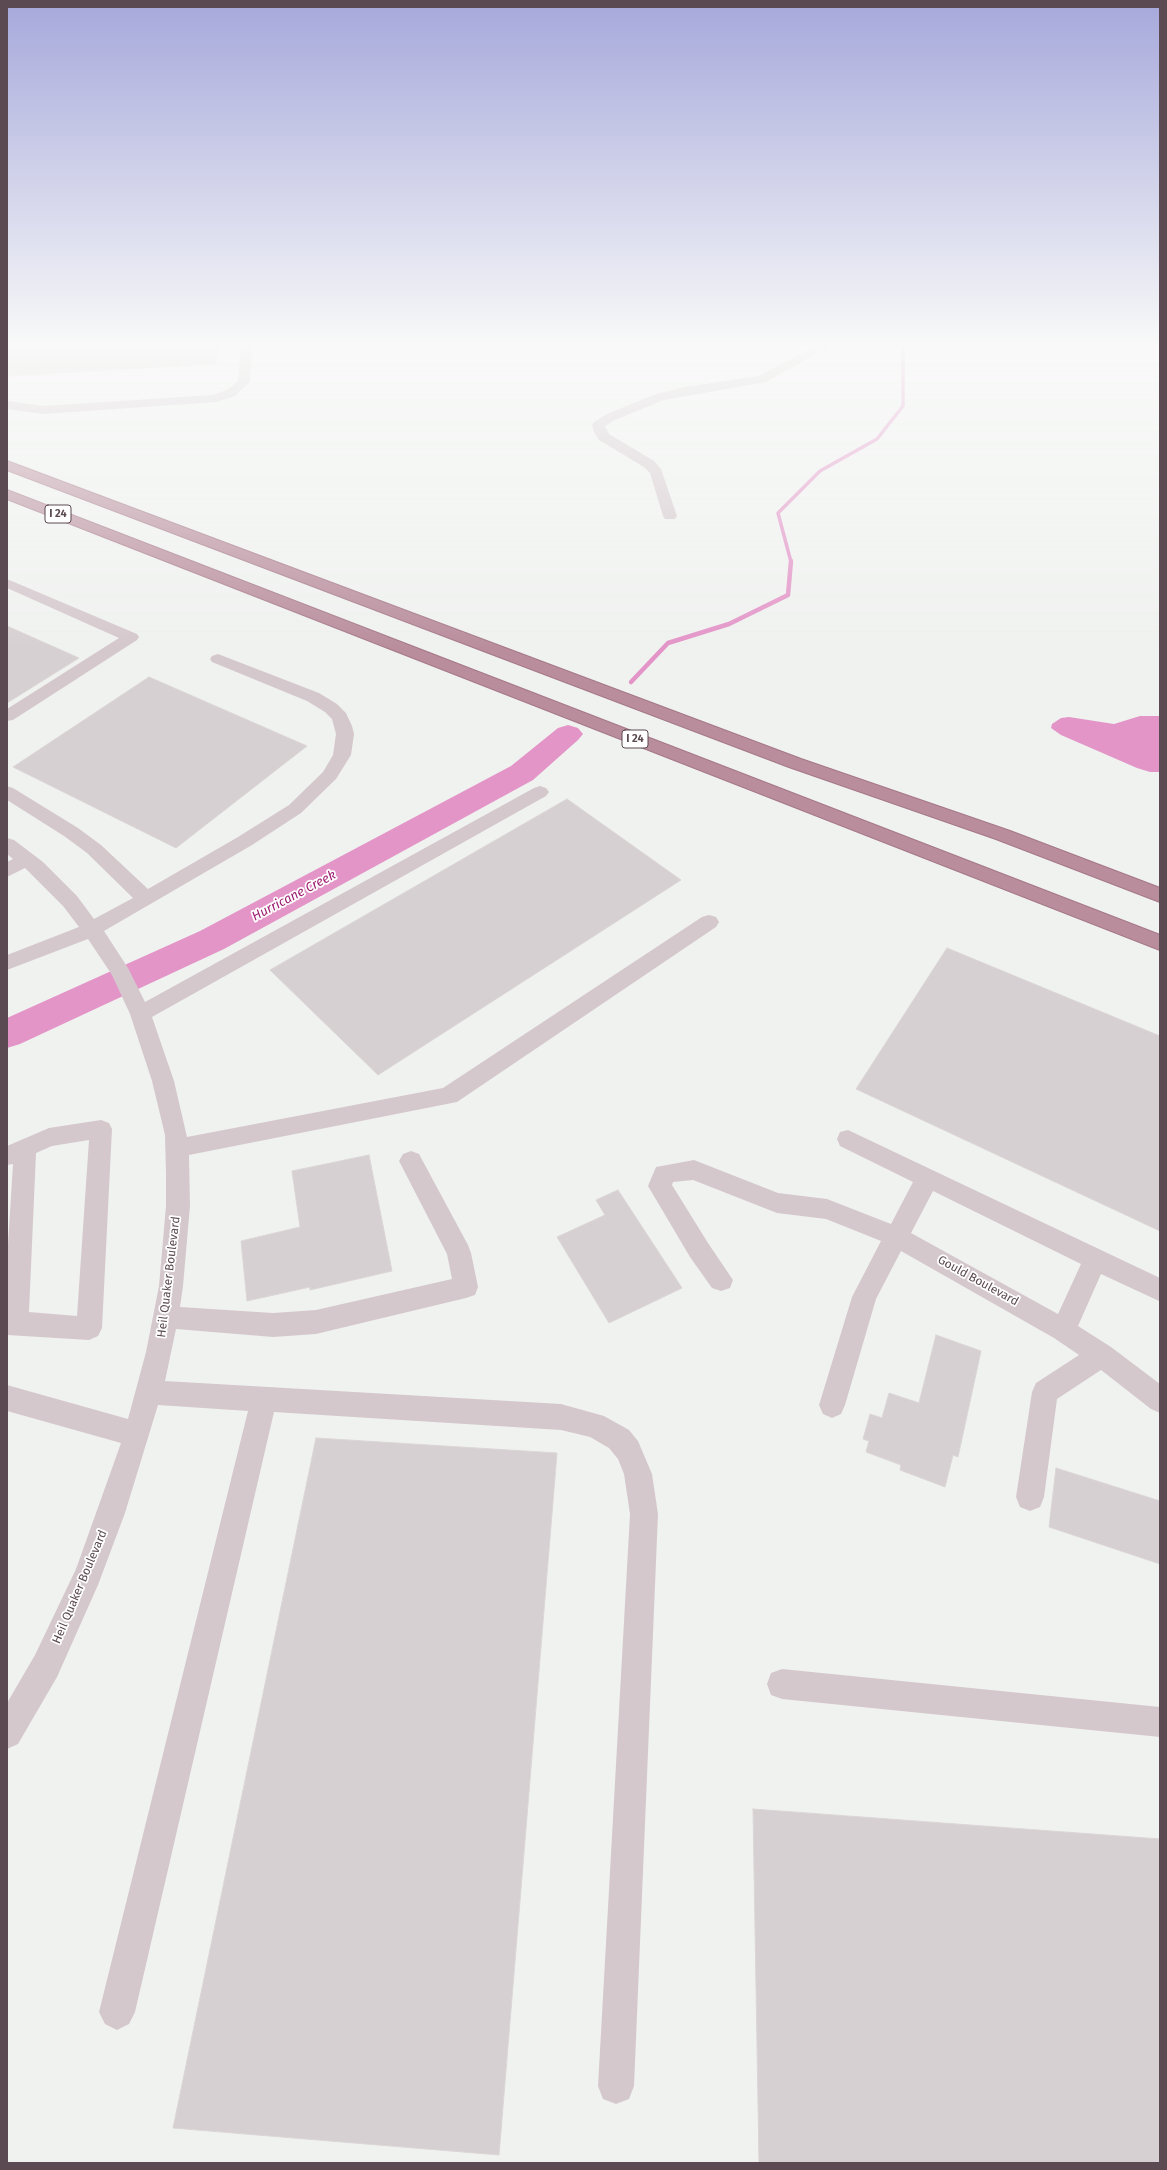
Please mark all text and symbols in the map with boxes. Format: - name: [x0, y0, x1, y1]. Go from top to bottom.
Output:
- road number: I 24: [45, 505, 71, 523]
- road number: I 24: [622, 730, 648, 748]
- water label: Hurricane Creek: [249, 867, 339, 925]
- street label: Heil Quaker Boulevard: [154, 1216, 184, 1338]
- street label: Gould Boulevard: [935, 1253, 1021, 1309]
- street label: Heil Quaker Boulevard: [50, 1528, 110, 1646]

